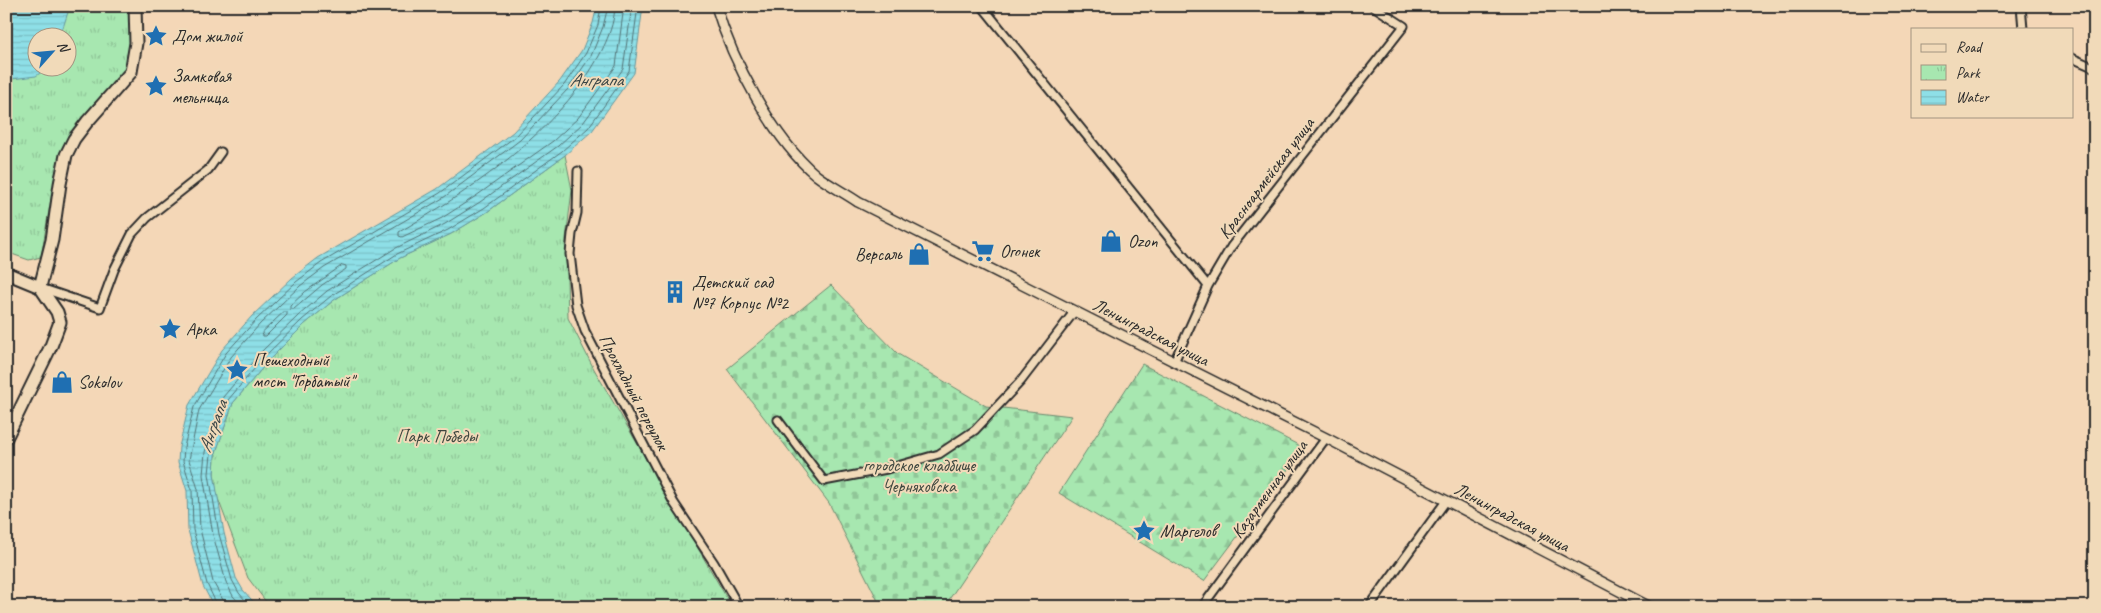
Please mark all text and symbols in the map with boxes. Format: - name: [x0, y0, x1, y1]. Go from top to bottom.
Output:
- place icon: Дом жилой: [143, 23, 169, 49]
- place label: Дом жилой: [172, 25, 244, 47]
- north arrow: [28, 28, 78, 78]
- legend: [1911, 28, 2074, 118]
- text: Road: [1956, 38, 1983, 57]
- text: N: [54, 39, 74, 56]
- text: Park: [1956, 64, 1981, 83]
- place label: Замковая мельница: [172, 65, 233, 108]
- water label: Анграпа: [569, 68, 625, 92]
- place icon: Замковая мельница: [143, 73, 169, 99]
- text: Water: [1956, 88, 1990, 107]
- street label: Красноармейская улица: [1213, 112, 1320, 243]
- shop icon: Ozon: [1098, 228, 1124, 254]
- place label: Ozon: [1128, 230, 1158, 252]
- supermarket icon: Огонек: [970, 238, 996, 264]
- place label: Огонек: [1000, 240, 1041, 262]
- shop icon: Версаль: [906, 241, 932, 267]
- place label: Версаль: [855, 243, 903, 265]
- place label: Детский сад №7 Корпус №2: [692, 271, 790, 314]
- building icon: Детский сад №7 Корпус №2: [662, 279, 688, 305]
- street label: Ленинградская улица: [1089, 293, 1214, 372]
- place icon: Арка: [157, 316, 183, 342]
- place label: Арка: [186, 318, 217, 340]
- street label: Прохладный переулок: [594, 330, 675, 456]
- place label: Пешеходный мост "Горбатый": [253, 349, 357, 392]
- place icon: Пешеходный мост "Горбатый": [224, 357, 250, 383]
- shop icon: Sokolov: [49, 369, 75, 395]
- place label: Sokolov: [78, 371, 123, 393]
- water label: Анграпа: [193, 395, 234, 455]
- park label: Парк Победы: [397, 425, 479, 447]
- street label: Казарменная улица: [1226, 434, 1314, 543]
- park label: городское кладбище Черняховска: [863, 454, 976, 497]
- street label: Ленинградская улица: [1451, 477, 1575, 557]
- place icon: Маргелов: [1131, 518, 1157, 544]
- place label: Маргелов: [1160, 520, 1221, 542]

